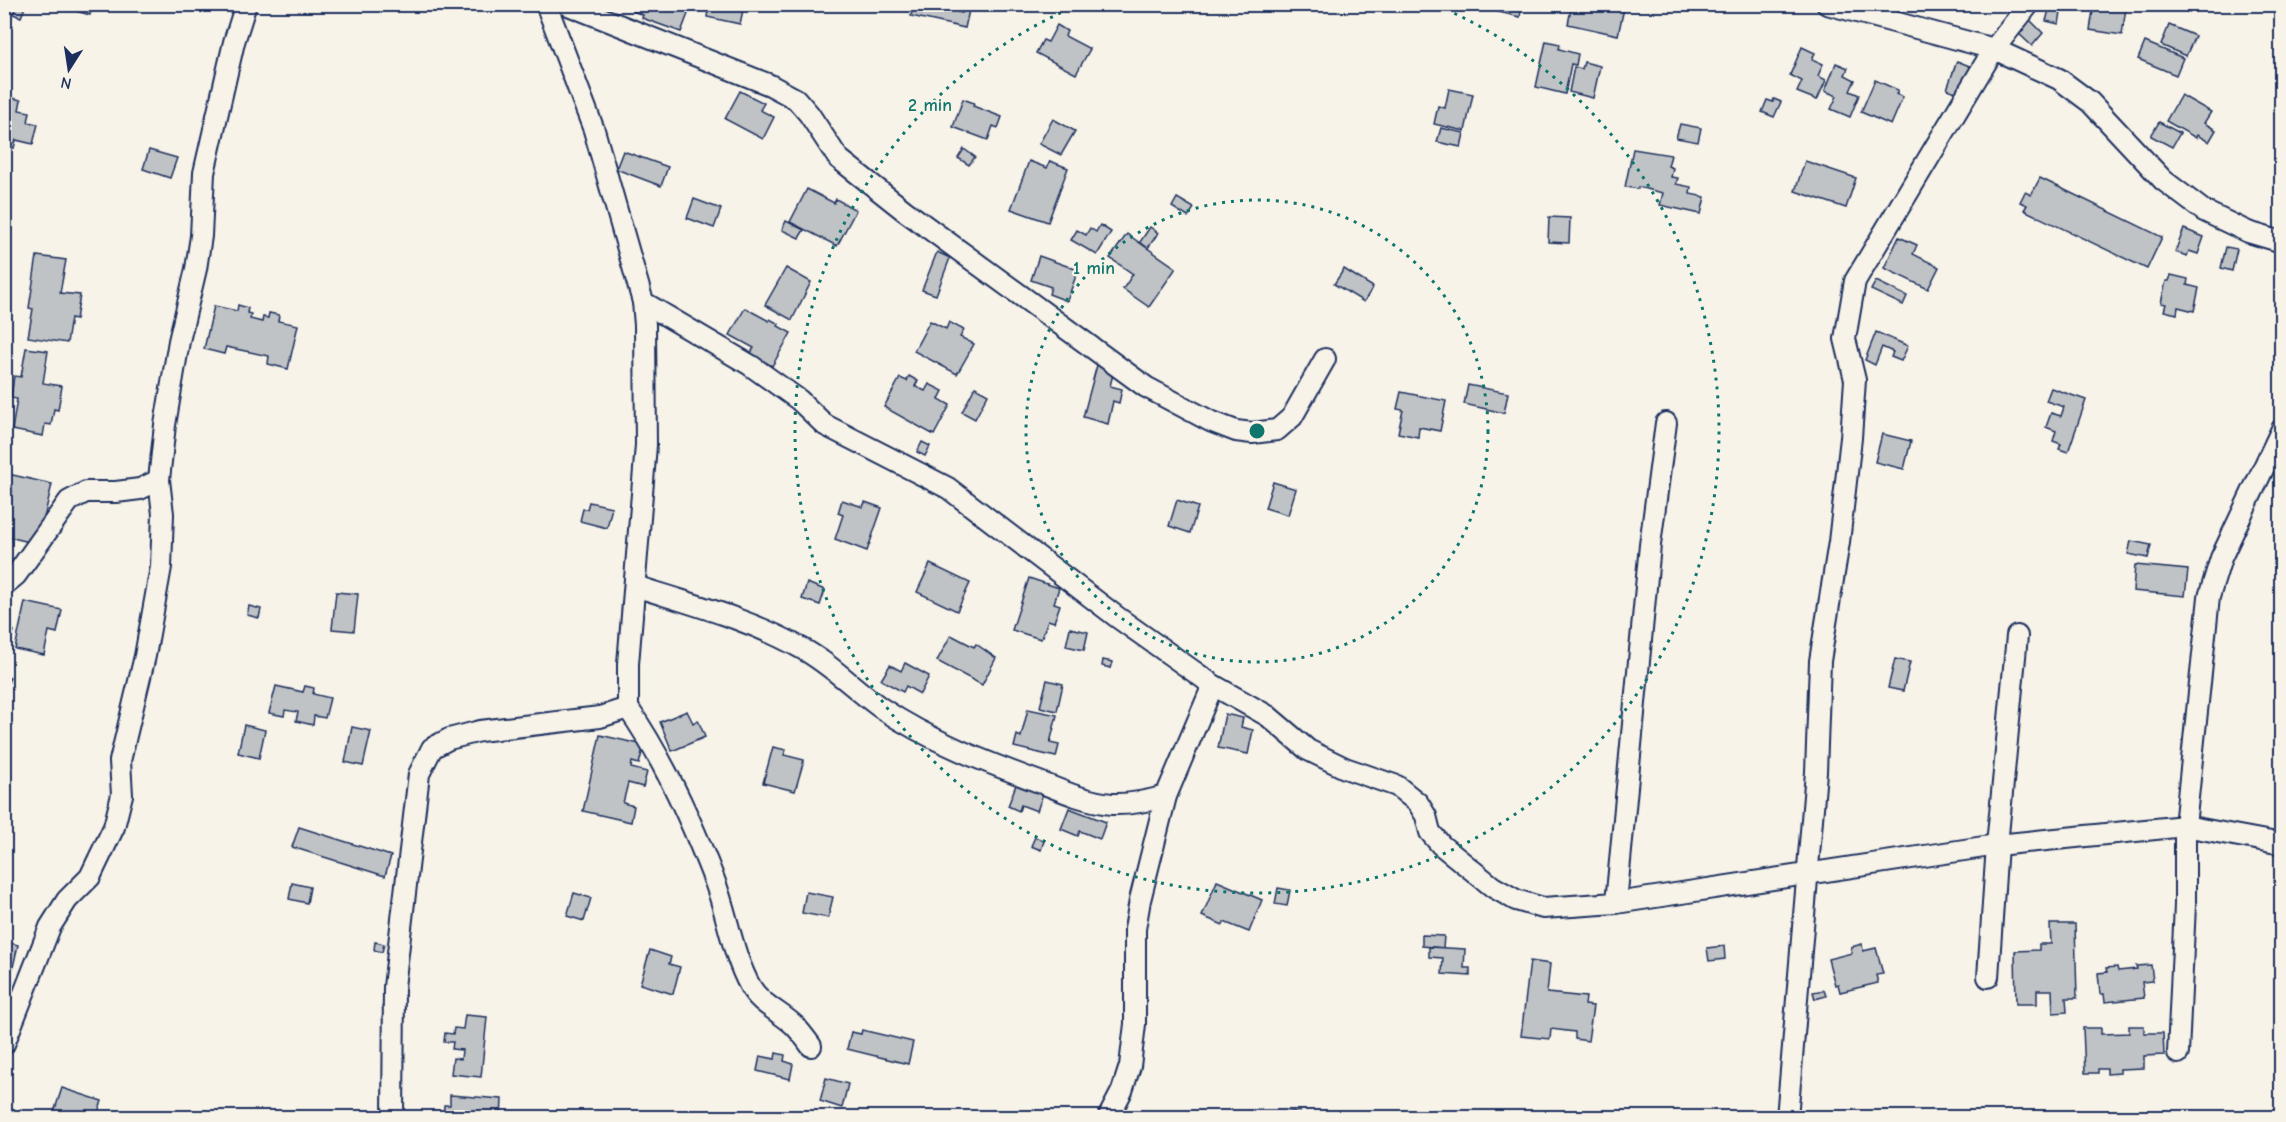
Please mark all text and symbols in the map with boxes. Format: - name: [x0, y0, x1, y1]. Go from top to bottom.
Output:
- north arrow: [39, 39, 99, 99]
- text: N: [59, 73, 73, 93]
- text: 2 min: [908, 95, 952, 116]
- text: 1 min: [1073, 258, 1115, 279]
- centre of rings: [1247, 421, 1267, 441]

